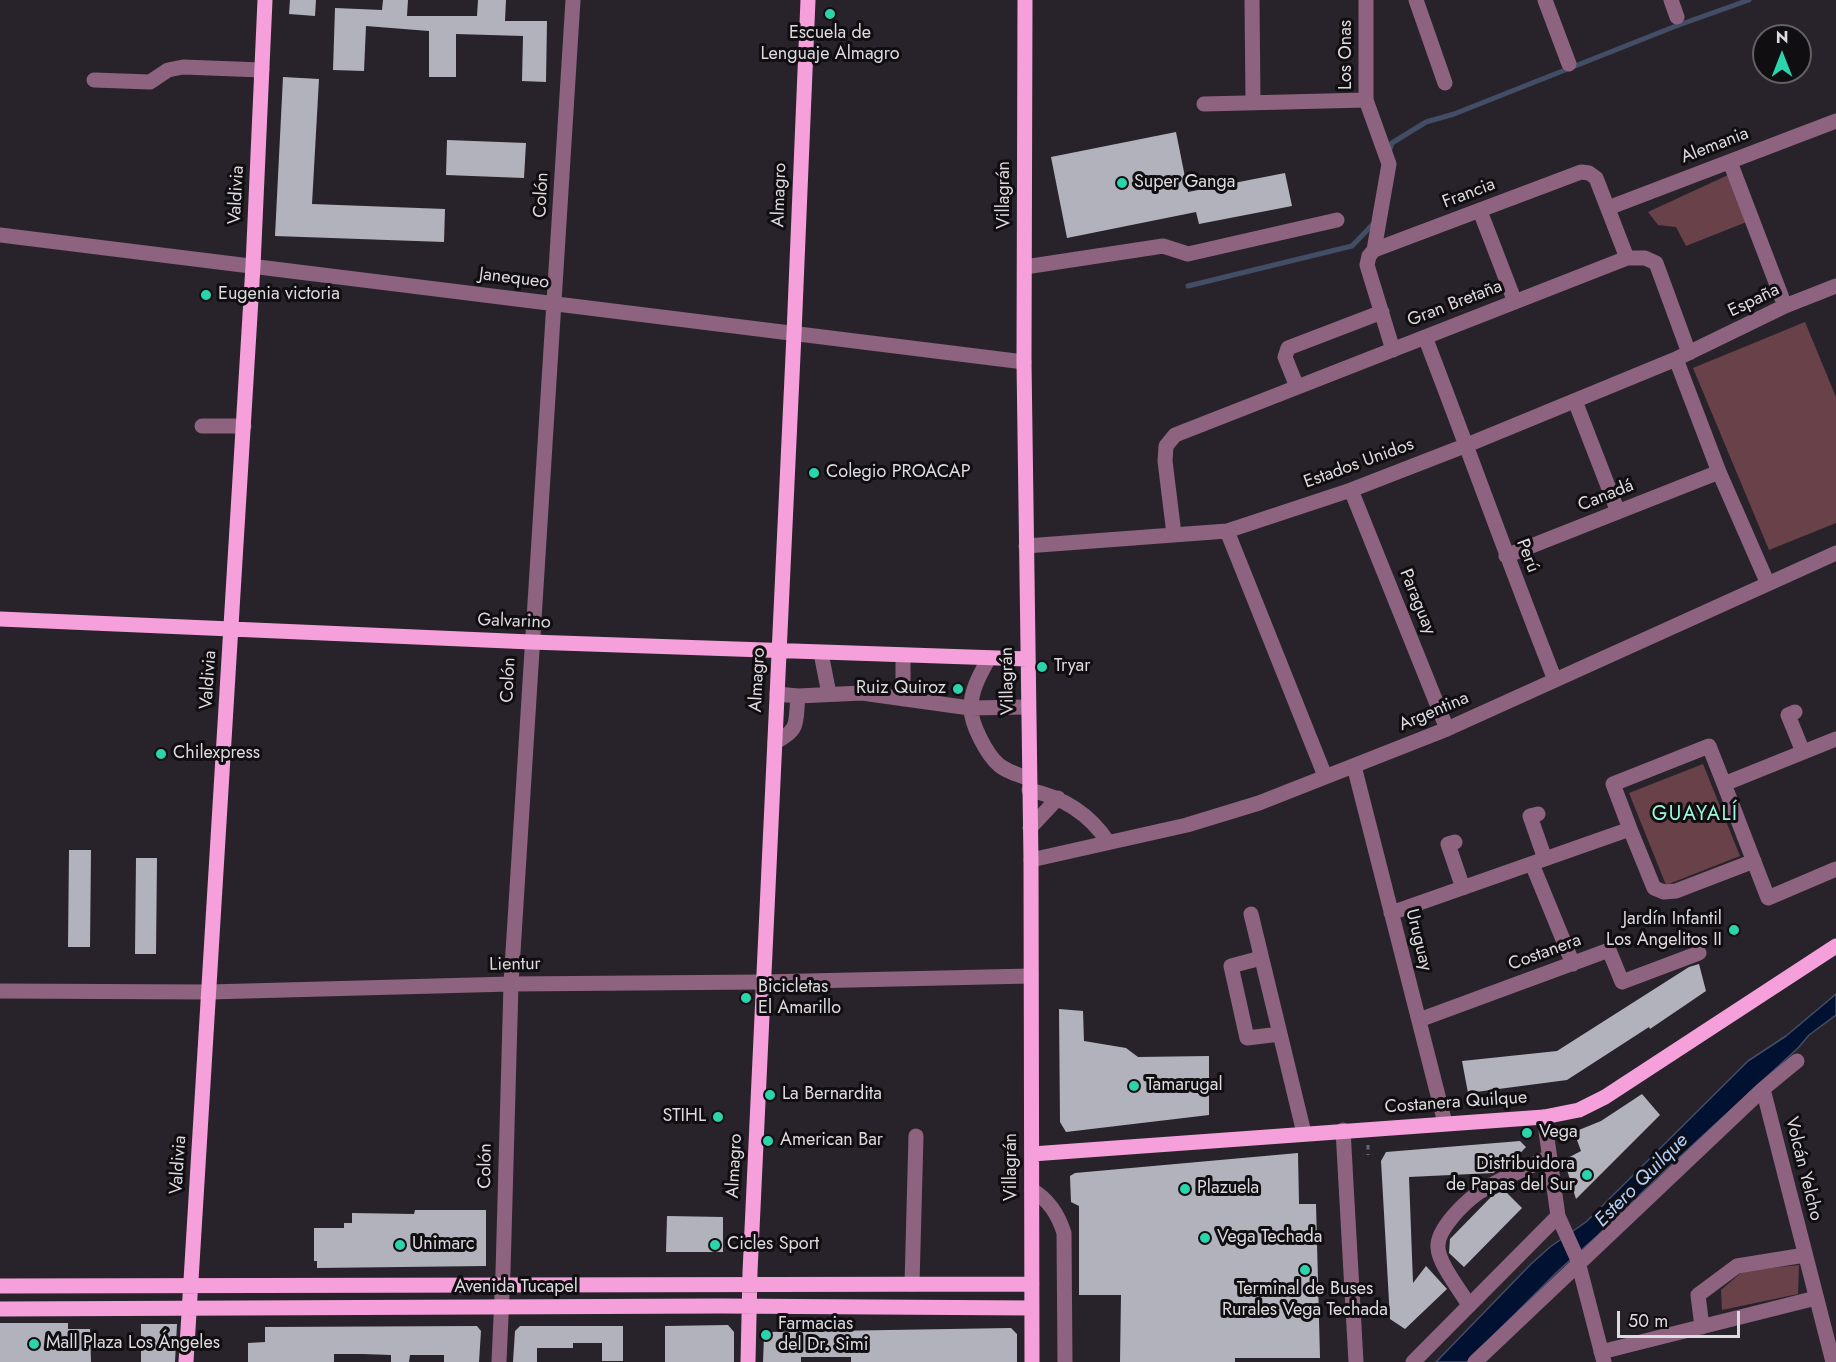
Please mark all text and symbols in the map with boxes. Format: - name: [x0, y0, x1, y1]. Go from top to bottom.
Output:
- marker: Escuela de Lenguaje Almagro: [823, 7, 837, 21]
- street label: Los Onas: [1336, 20, 1358, 90]
- place label: Escuela de Lenguaje Almagro: [760, 23, 900, 66]
- north arrow: [1752, 24, 1812, 84]
- text: N: [1776, 26, 1788, 49]
- street label: Alemania: [1678, 123, 1752, 169]
- street label: Villagrán: [994, 161, 1016, 229]
- street label: Almagro: [768, 162, 792, 228]
- street label: Valdivia: [225, 165, 249, 225]
- street label: Colón: [530, 172, 554, 218]
- place label: Super Ganga: [1134, 172, 1235, 194]
- street label: Francia: [1440, 174, 1498, 214]
- marker: Super Ganga: [1115, 176, 1129, 190]
- street label: Janequeo: [478, 264, 550, 294]
- street label: Gran Bretaña: [1404, 276, 1506, 332]
- street label: España: [1725, 279, 1783, 323]
- place label: Eugenia victoria: [218, 284, 340, 306]
- marker: Eugenia victoria: [199, 288, 213, 302]
- street label: Estados Unidos: [1301, 434, 1417, 494]
- place label: Colegio PROACAP: [826, 462, 971, 484]
- marker: Colegio PROACAP: [807, 466, 821, 480]
- street label: Canadá: [1575, 475, 1637, 517]
- street label: Perú: [1511, 536, 1543, 576]
- street label: Paraguay: [1394, 566, 1440, 638]
- street label: Galvarino: [477, 610, 551, 634]
- street label: Almagro: [746, 647, 770, 713]
- street label: Villagrán: [997, 647, 1019, 715]
- street label: Valdivia: [196, 650, 222, 710]
- place label: Tryar: [1054, 656, 1090, 678]
- street label: Colón: [497, 657, 521, 703]
- marker: Tryar: [1035, 660, 1049, 674]
- place label: Ruiz Quiroz: [856, 678, 946, 700]
- marker: Ruiz Quiroz: [951, 682, 965, 696]
- street label: Argentina: [1396, 688, 1472, 736]
- place label: Chilexpress: [173, 743, 260, 765]
- marker: Chilexpress: [154, 747, 168, 761]
- district label: GUAYALÍ: [1652, 803, 1738, 827]
- street label: Uruguay: [1400, 907, 1436, 973]
- place label: Jardín Infantil Los Angelitos II: [1606, 909, 1722, 952]
- marker: Jardín Infantil Los Angelitos II: [1727, 923, 1741, 937]
- street label: Costanera: [1506, 930, 1584, 976]
- street label: Lientur: [489, 954, 541, 976]
- place label: Bicicletas El Amarillo: [758, 977, 841, 1020]
- marker: Bicicletas El Amarillo: [739, 991, 753, 1005]
- place label: Tamarugal: [1146, 1075, 1223, 1097]
- marker: Tamarugal: [1127, 1079, 1141, 1093]
- place label: La Bernardita: [782, 1084, 882, 1106]
- street label: Costanera Quilque: [1384, 1087, 1528, 1119]
- marker: La Bernardita: [763, 1088, 777, 1102]
- place label: STIHL: [662, 1106, 706, 1128]
- marker: STIHL: [711, 1110, 725, 1124]
- street label: Volcán Yelcho: [1780, 1115, 1826, 1223]
- place label: Vega: [1539, 1122, 1578, 1144]
- marker: Vega: [1520, 1126, 1534, 1140]
- water label: Estero Quilque: [1590, 1129, 1694, 1233]
- place label: American Bar: [780, 1130, 883, 1152]
- street label: Almagro: [723, 1133, 747, 1199]
- street label: Villagrán: [1001, 1133, 1023, 1201]
- marker: American Bar: [761, 1134, 775, 1148]
- street label: Valdivia: [166, 1135, 192, 1195]
- street label: Colón: [475, 1143, 497, 1189]
- place label: Distribuidora de Papas del Sur: [1446, 1154, 1575, 1196]
- marker: Distribuidora de Papas del Sur: [1580, 1168, 1594, 1182]
- place label: Plazuela: [1197, 1178, 1259, 1200]
- marker: Plazuela: [1178, 1182, 1192, 1196]
- place label: Vega Techada: [1217, 1227, 1322, 1249]
- marker: Vega Techada: [1198, 1231, 1212, 1245]
- place label: Unimarc: [412, 1234, 475, 1256]
- place label: Cicles Sport: [727, 1234, 819, 1256]
- marker: Unimarc: [393, 1238, 407, 1252]
- marker: Cicles Sport: [708, 1238, 722, 1252]
- marker: Terminal de Buses Rurales Vega Techada: [1298, 1263, 1312, 1277]
- street label: Avenida Tucapel: [454, 1277, 578, 1299]
- place label: Terminal de Buses Rurales Vega Techada: [1222, 1279, 1388, 1322]
- scale bar: [1620, 1299, 1743, 1337]
- text: 50 m: [1628, 1308, 1668, 1334]
- place label: Farmacias del Dr. Simi: [778, 1314, 868, 1356]
- marker: Farmacias del Dr. Simi: [759, 1328, 773, 1342]
- place label: Mall Plaza Los Ángeles: [46, 1333, 220, 1355]
- marker: Mall Plaza Los Ángeles: [27, 1337, 41, 1351]

